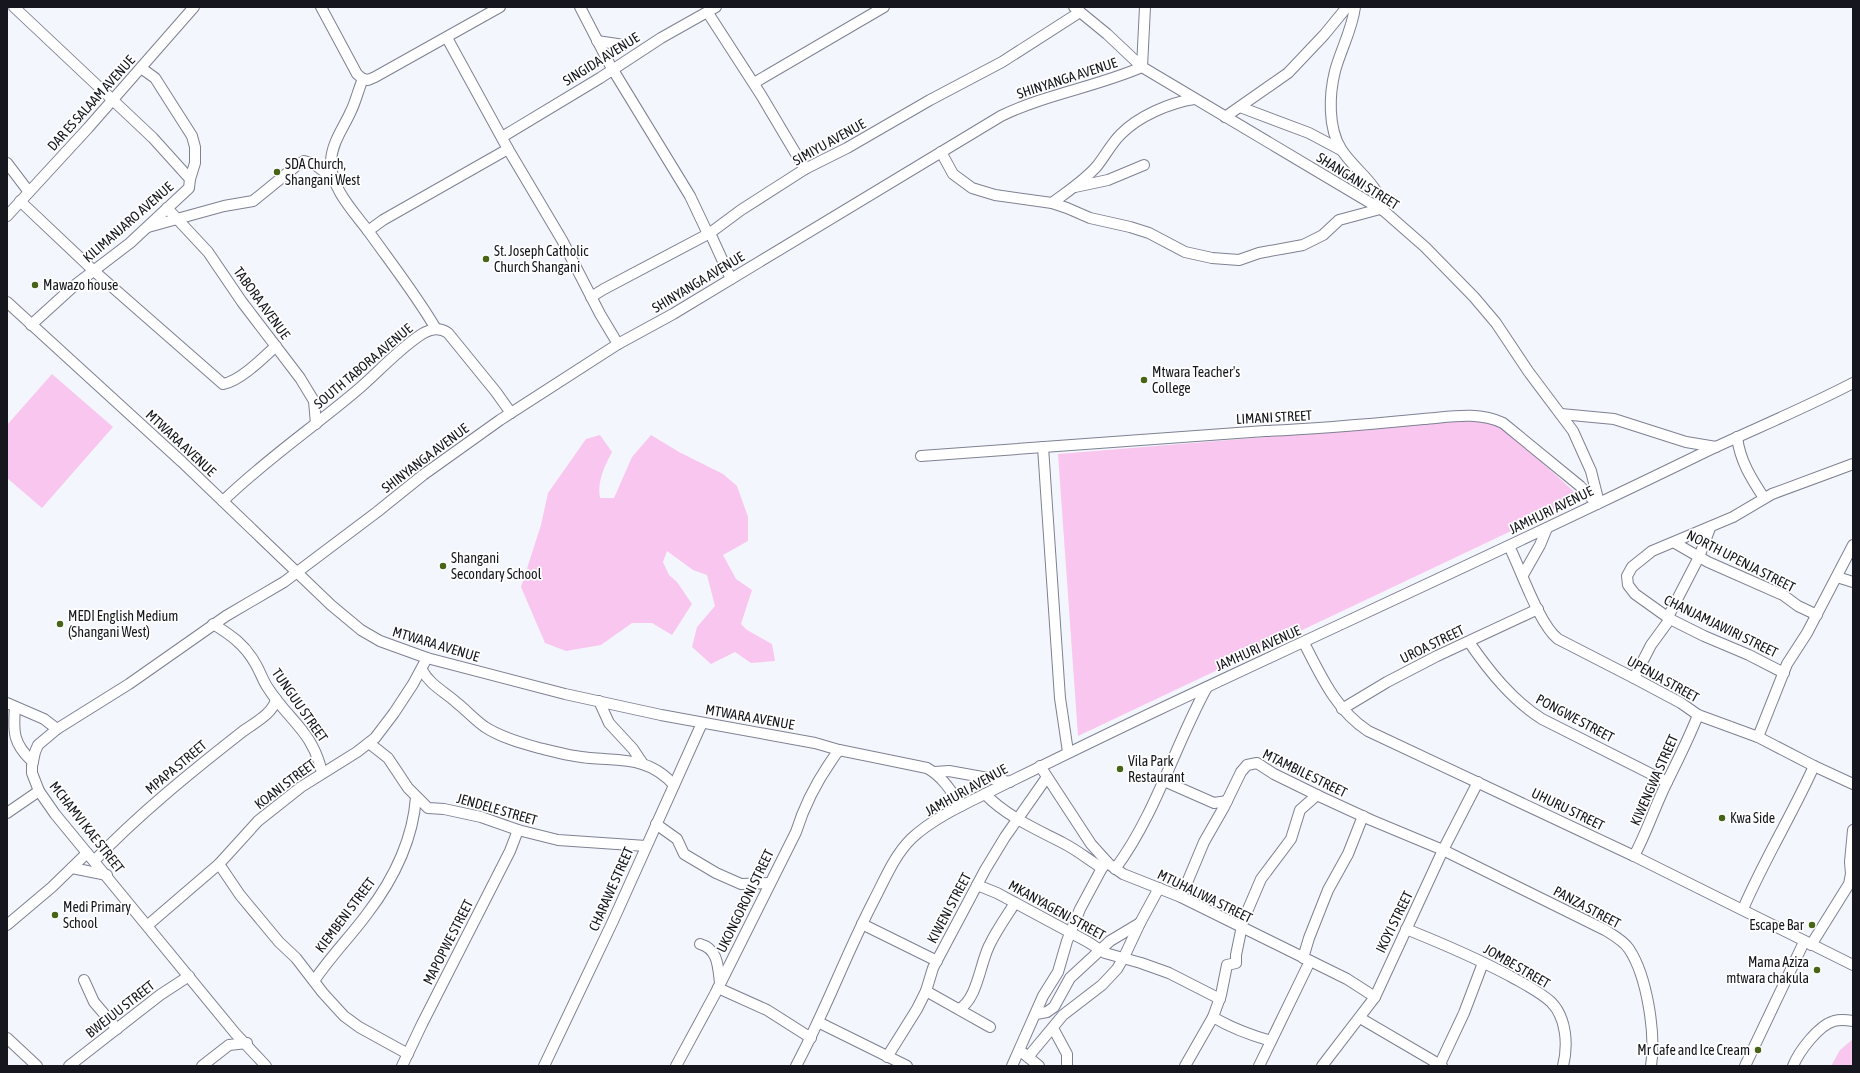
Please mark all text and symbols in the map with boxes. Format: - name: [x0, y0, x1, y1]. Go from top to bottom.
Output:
- street label: SINGIDA AVENUE: [560, 29, 642, 89]
- street label: DAR ES SALAAM AVENUE: [44, 52, 138, 154]
- street label: SHINYANGA AVENUE: [1015, 54, 1119, 102]
- street label: SIMIYU AVENUE: [790, 115, 868, 169]
- street label: SHANGANI STREET: [1314, 149, 1402, 213]
- place label: SDA Church, Shangani West: [285, 156, 360, 188]
- marker: SDA Church, Shangani West: [272, 167, 282, 177]
- street label: KILIMANJARO AVENUE: [80, 179, 176, 265]
- place label: St. Joseph Catholic Church Shangani: [494, 243, 589, 275]
- street label: SHINYANGA AVENUE: [649, 248, 747, 316]
- marker: St. Joseph Catholic Church Shangani: [481, 254, 491, 264]
- street label: TABORA AVENUE: [231, 264, 293, 342]
- place label: Mawazo house: [43, 277, 118, 293]
- marker: Mawazo house: [30, 280, 40, 290]
- street label: SOUTH TABORA AVENUE: [311, 320, 415, 412]
- place label: Mtwara Teacher's College: [1152, 364, 1240, 396]
- marker: Mtwara Teacher's College: [1139, 375, 1149, 385]
- street label: MTWARA AVENUE: [143, 406, 219, 480]
- street label: LIMANI STREET: [1236, 407, 1312, 427]
- street label: SHINYANGA AVENUE: [378, 420, 472, 496]
- street label: JAMHURI AVENUE: [1506, 483, 1596, 537]
- street label: NORTH UPENJA STREET: [1684, 527, 1798, 595]
- place label: Shangani Secondary School: [451, 550, 542, 582]
- marker: Shangani Secondary School: [438, 561, 448, 571]
- street label: CHANJAMJAWIRI STREET: [1661, 591, 1781, 661]
- place label: MEDI English Medium (Shangani West): [68, 608, 178, 640]
- marker: MEDI English Medium (Shangani West): [55, 619, 65, 629]
- street label: JAMHURI AVENUE: [1213, 622, 1303, 674]
- street label: UROA STREET: [1397, 622, 1467, 666]
- street label: MTWARA AVENUE: [391, 623, 481, 665]
- street label: UPENJA STREET: [1624, 653, 1702, 705]
- street label: TUNGUU STREET: [269, 665, 331, 745]
- street label: PONGWE STREET: [1533, 691, 1617, 745]
- street label: MTWARA AVENUE: [704, 701, 796, 733]
- street label: KIWENGWA STREET: [1627, 732, 1681, 828]
- street label: MPAPA STREET: [142, 737, 210, 797]
- street label: MTAMBILE STREET: [1260, 746, 1350, 800]
- place label: Vila Park Restaurant: [1128, 753, 1185, 785]
- street label: KOANI STREET: [251, 756, 319, 812]
- street label: JAMHURI AVENUE: [922, 761, 1010, 819]
- marker: Vila Park Restaurant: [1115, 764, 1125, 774]
- street label: MCHAMVI KAE STREET: [46, 778, 128, 876]
- street label: UHURU STREET: [1529, 785, 1607, 833]
- street label: JENDELE STREET: [455, 790, 539, 828]
- place label: Kwa Side: [1730, 810, 1775, 826]
- marker: Kwa Side: [1717, 813, 1727, 823]
- street label: CHARAWE STREET: [585, 845, 637, 933]
- street label: UKONGORONI STREET: [713, 847, 777, 955]
- street label: MTUHALIWA STREET: [1155, 866, 1255, 926]
- street label: KIWENI STREET: [924, 870, 974, 946]
- street label: KIEMBENI STREET: [312, 875, 378, 955]
- street label: MKANYAGENI STREET: [1006, 877, 1108, 943]
- street label: PANZA STREET: [1551, 883, 1623, 931]
- street label: IKOYI STREET: [1372, 889, 1416, 955]
- street label: MAPOPWE STREET: [420, 897, 476, 987]
- place label: Medi Primary School: [63, 899, 131, 931]
- marker: Medi Primary School: [50, 910, 60, 920]
- place label: Escape Bar: [1749, 917, 1805, 933]
- marker: Escape Bar: [1807, 920, 1817, 930]
- street label: JOMBE STREET: [1481, 941, 1553, 991]
- place label: Mama Aziza mtwara chakula: [1726, 954, 1809, 986]
- marker: Mama Aziza mtwara chakula: [1812, 965, 1822, 975]
- street label: BWEJUU STREET: [82, 977, 158, 1041]
- place label: Mr Cafe and Ice Cream: [1637, 1042, 1750, 1058]
- marker: Mr Cafe and Ice Cream: [1753, 1045, 1763, 1055]

